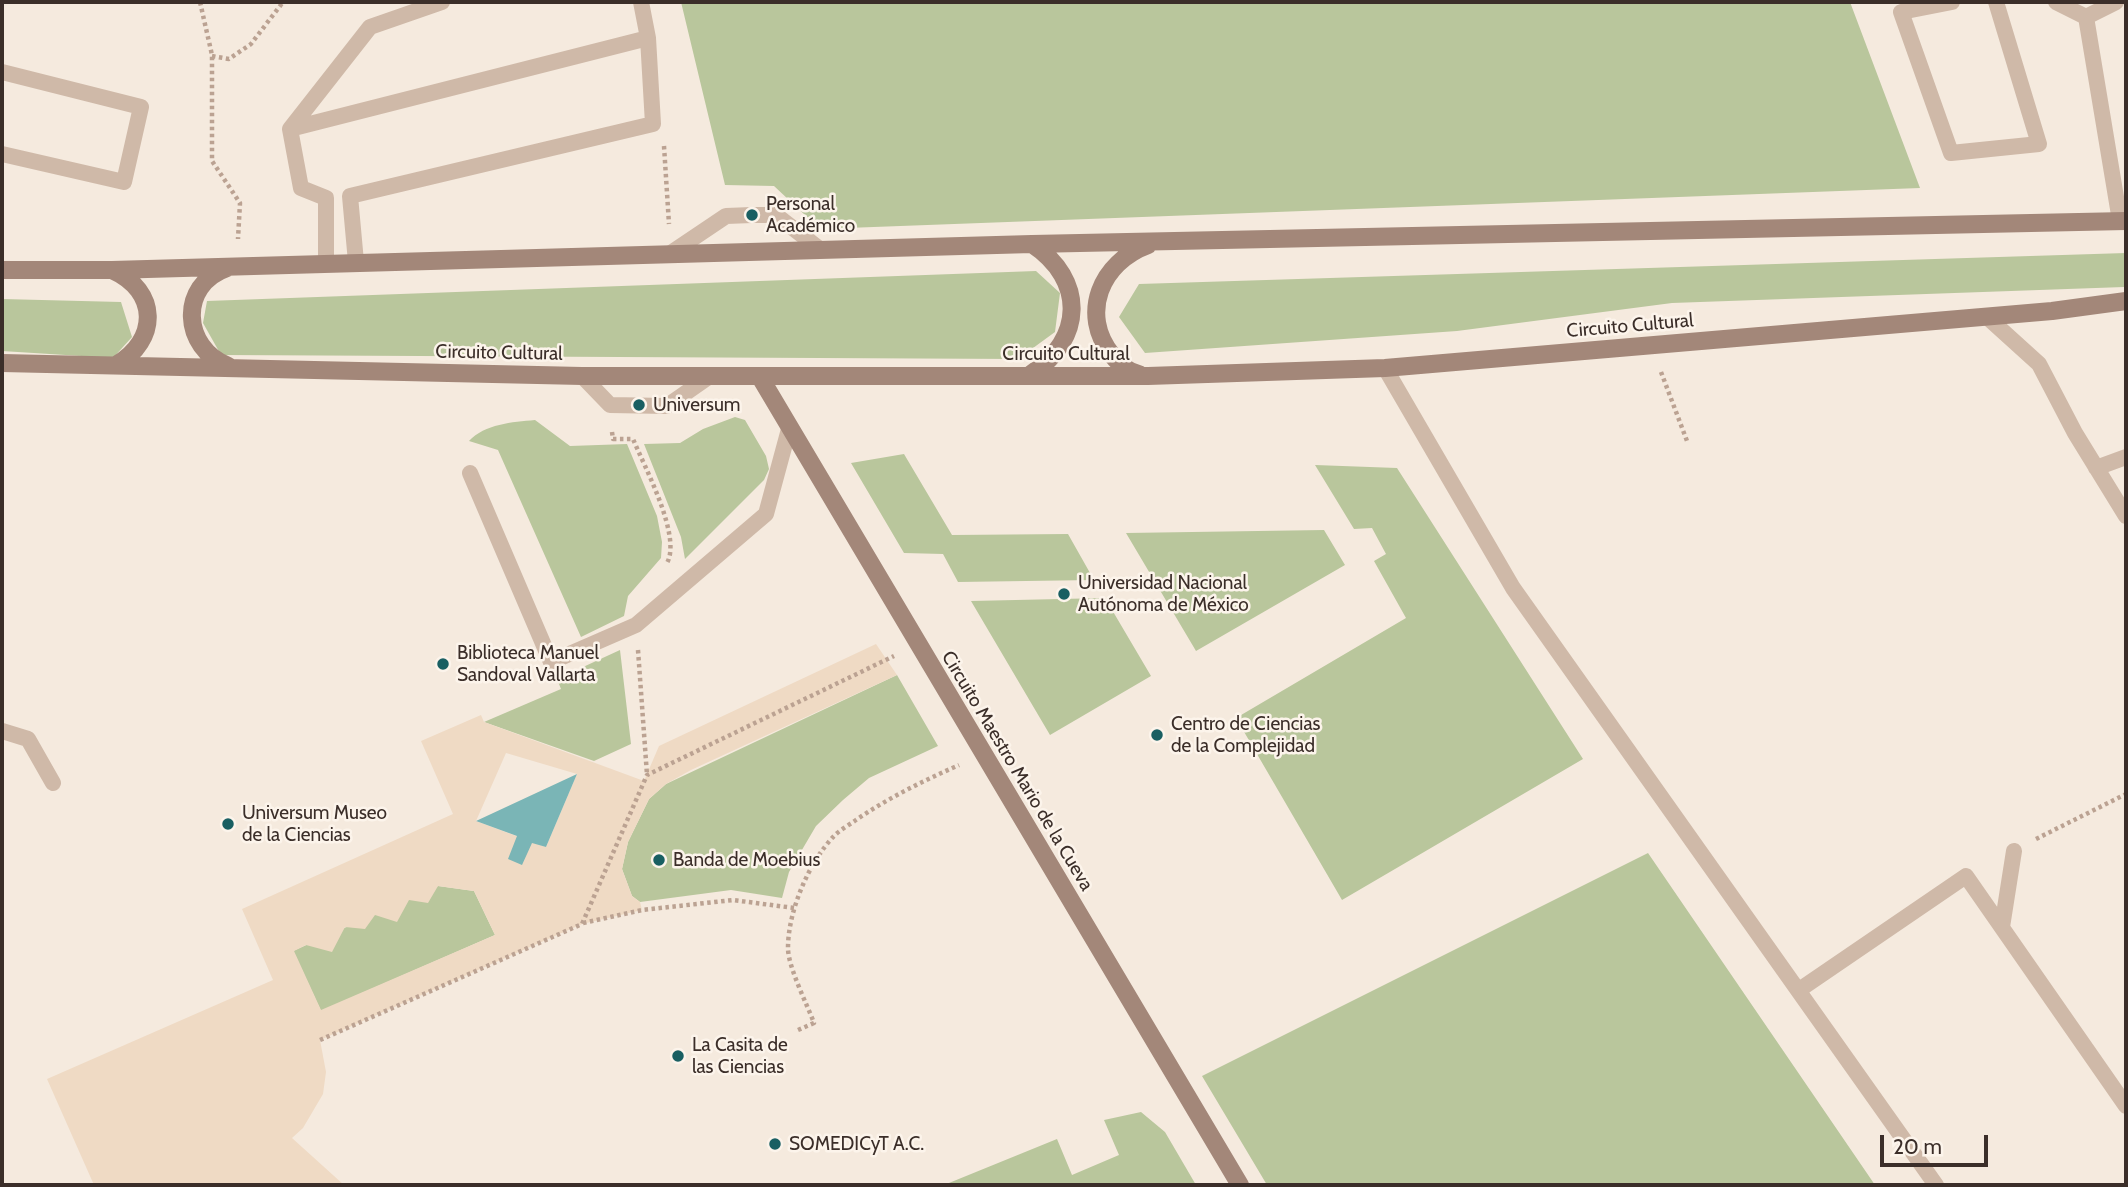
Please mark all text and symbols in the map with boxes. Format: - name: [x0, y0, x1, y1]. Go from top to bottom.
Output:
- place label: Personal Académico: [766, 193, 855, 237]
- marker: Personal Académico: [744, 207, 760, 223]
- street label: Circuito Cultural: [1566, 309, 1694, 343]
- street label: Circuito Cultural: [435, 340, 563, 366]
- street label: Circuito Cultural: [1002, 343, 1130, 365]
- place label: Universum: [653, 394, 740, 416]
- marker: Universum: [631, 397, 647, 413]
- place label: Universidad Nacional Autónoma de México: [1078, 572, 1249, 616]
- marker: Universidad Nacional Autónoma de México: [1056, 586, 1072, 602]
- place label: Biblioteca Manuel Sandoval Vallarta: [457, 642, 599, 686]
- street label: Circuito Maestro Mario de la Cueva: [936, 647, 1098, 895]
- marker: Biblioteca Manuel Sandoval Vallarta: [435, 656, 451, 672]
- place label: Centro de Ciencias de la Complejidad: [1171, 713, 1320, 757]
- marker: Centro de Ciencias de la Complejidad: [1149, 727, 1165, 743]
- place label: Universum Museo de la Ciencias: [242, 802, 387, 846]
- marker: Universum Museo de la Ciencias: [220, 816, 236, 832]
- place label: Banda de Moebius: [673, 849, 820, 871]
- marker: Banda de Moebius: [651, 852, 667, 868]
- place label: La Casita de las Ciencias: [692, 1034, 788, 1078]
- marker: La Casita de las Ciencias: [670, 1048, 686, 1064]
- scale bar: [1883, 1120, 1992, 1164]
- place label: SOMEDICyT A.C.: [789, 1133, 924, 1155]
- text: 20 m: [1893, 1134, 1942, 1159]
- marker: SOMEDICyT A.C.: [767, 1136, 783, 1152]

